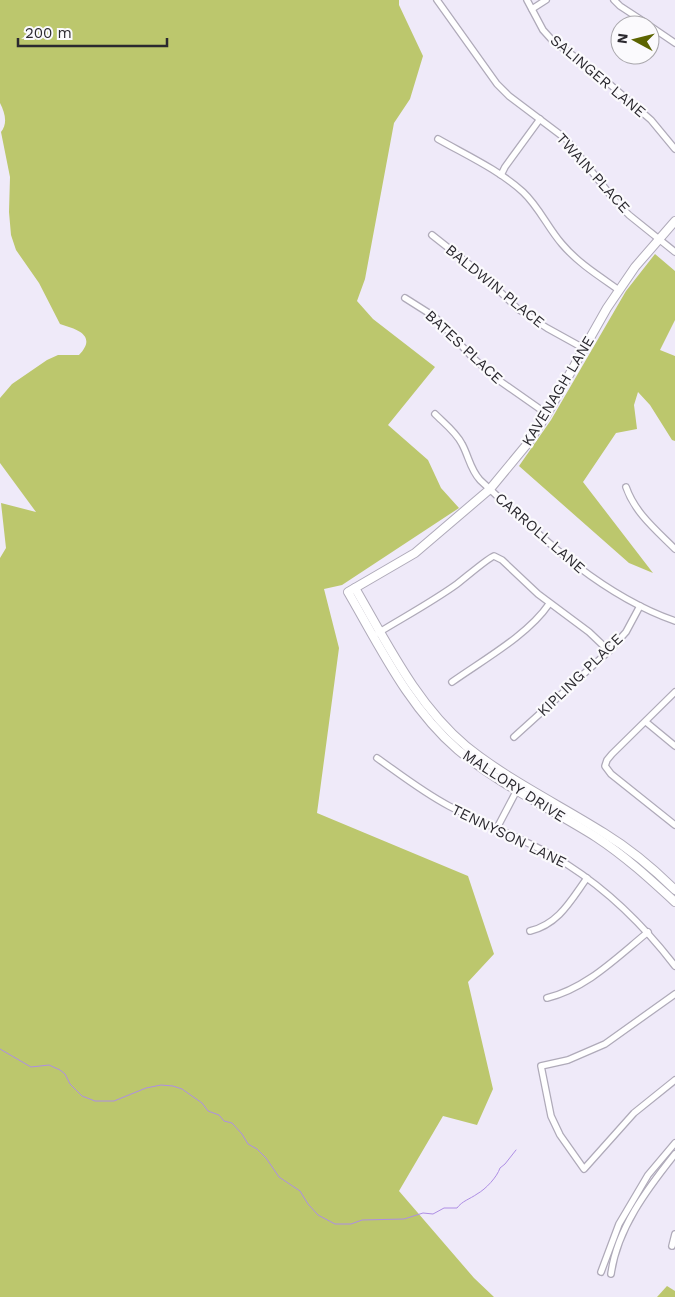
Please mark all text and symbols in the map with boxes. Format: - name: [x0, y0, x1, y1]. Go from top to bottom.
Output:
- scale bar: [18, 15, 166, 47]
- north arrow: [610, 15, 660, 65]
- text: 200 m: [25, 24, 72, 42]
- street label: SALINGER LANE: [547, 31, 649, 121]
- street label: TWAIN PLACE: [553, 129, 633, 217]
- street label: BALDWIN PLACE: [442, 241, 548, 331]
- street label: BATES PLACE: [422, 307, 506, 387]
- street label: KAVENAGH LANE: [518, 333, 598, 449]
- street label: CARROLL LANE: [491, 489, 589, 577]
- street label: KIPLING PLACE: [534, 630, 626, 720]
- street label: MALLORY DRIVE: [459, 746, 569, 826]
- street label: TENNYSON LANE: [449, 800, 569, 872]

